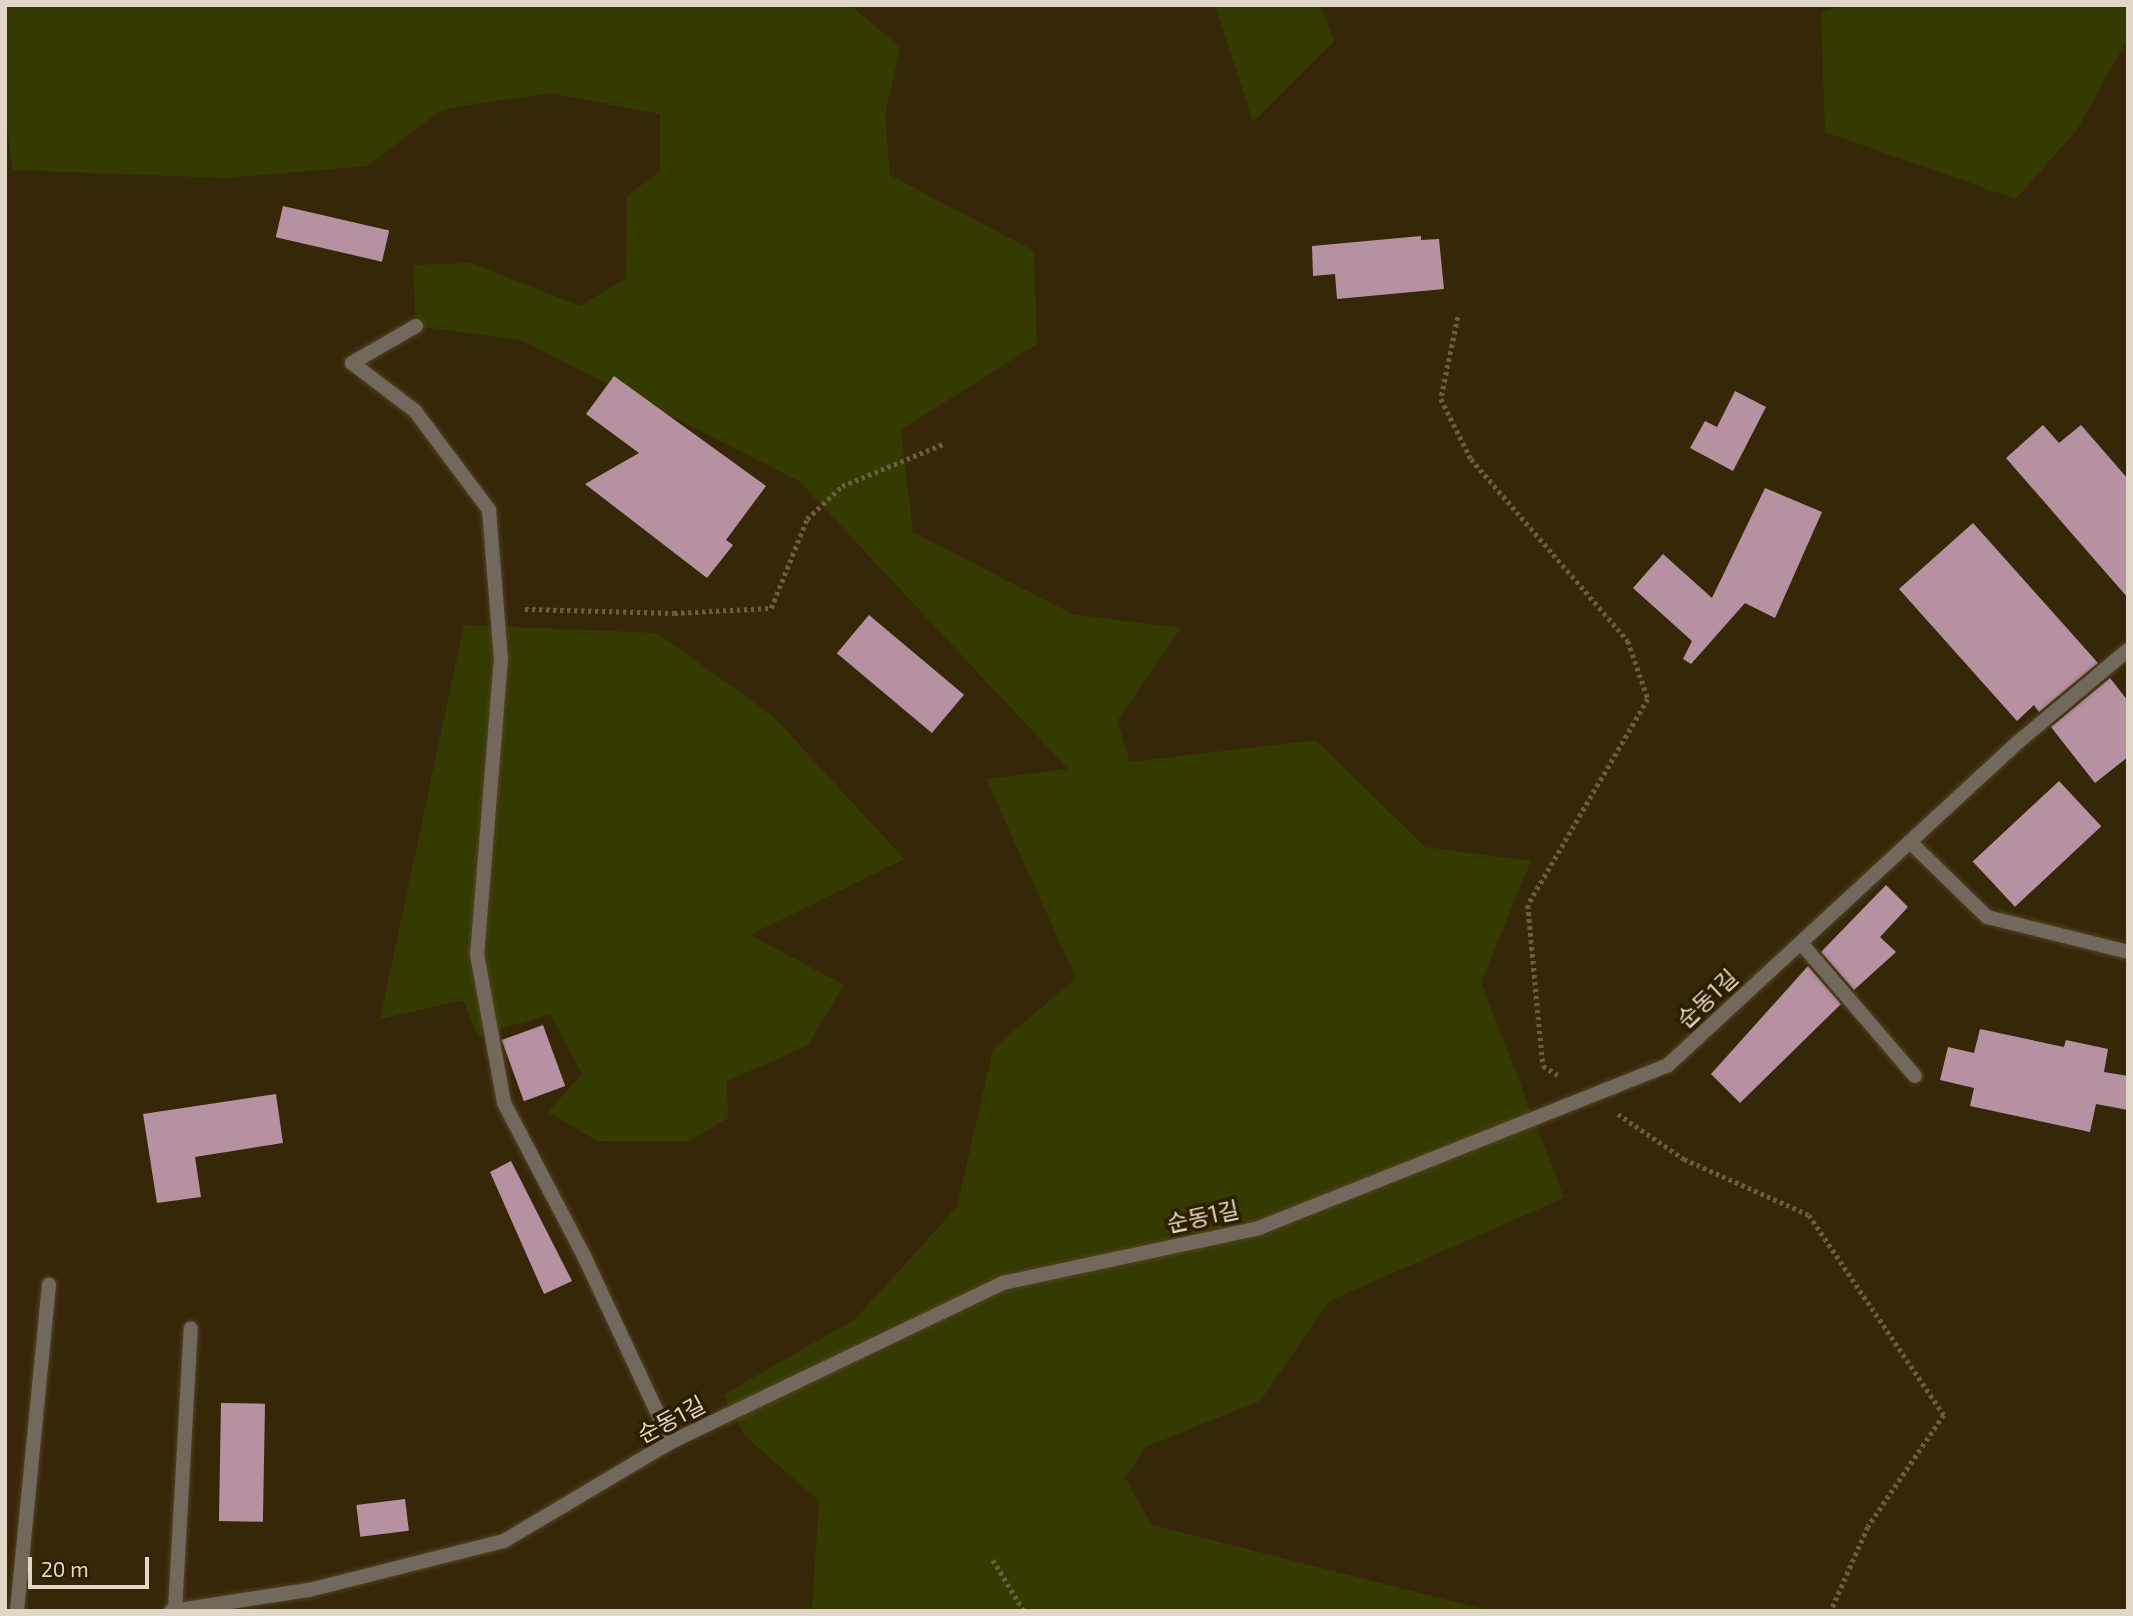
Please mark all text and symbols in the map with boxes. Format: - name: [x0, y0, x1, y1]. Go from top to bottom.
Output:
- street label: 순동1길: [1671, 963, 1743, 1033]
- street label: 순동1길: [1165, 1195, 1241, 1237]
- street label: 순동1길: [632, 1390, 710, 1448]
- scale bar: [32, 1542, 152, 1586]
- text: 20 m: [41, 1556, 89, 1581]

